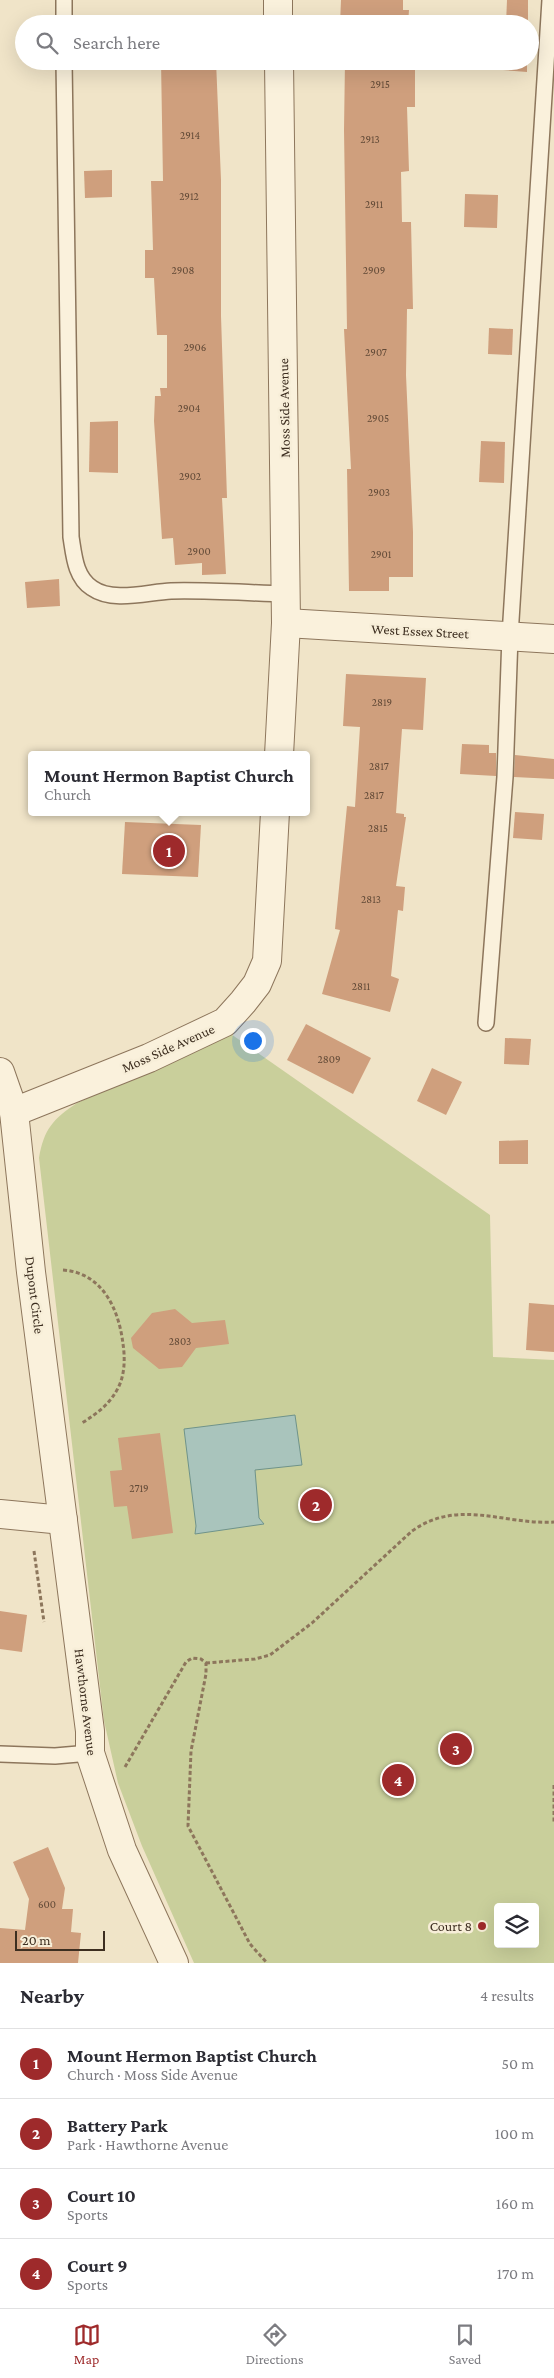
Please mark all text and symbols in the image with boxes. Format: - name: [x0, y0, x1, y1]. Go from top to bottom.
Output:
- search box: [15, 15, 539, 70]
- icon: search: [33, 29, 61, 57]
- text: Search here: [73, 32, 160, 53]
- house number: 2915: [370, 78, 390, 90]
- house number: 2914: [180, 129, 200, 141]
- house number: 2913: [360, 133, 380, 145]
- house number: 2912: [179, 190, 199, 202]
- house number: 2911: [365, 198, 383, 210]
- house number: 2908: [172, 264, 195, 276]
- house number: 2909: [363, 264, 385, 276]
- house number: 2906: [184, 341, 206, 353]
- house number: 2907: [365, 346, 387, 358]
- street label: Moss Side Avenue: [275, 358, 293, 458]
- house number: 2904: [178, 402, 201, 414]
- house number: 2905: [367, 412, 389, 424]
- house number: 2902: [179, 470, 201, 482]
- house number: 2903: [368, 486, 390, 498]
- house number: 2900: [187, 545, 211, 557]
- house number: 2901: [371, 548, 392, 560]
- street label: West Essex Street: [371, 620, 470, 642]
- house number: 2819: [372, 696, 392, 708]
- popup: [28, 751, 310, 816]
- house number: 2817: [369, 760, 389, 772]
- text: Mount Hermon Baptist Church: [44, 765, 294, 786]
- text: Church: [44, 786, 91, 803]
- house number: 2817: [364, 789, 384, 801]
- house number: 2815: [368, 822, 388, 834]
- pin: 1: [153, 832, 185, 870]
- house number: 2813: [361, 893, 381, 905]
- house number: 2811: [352, 980, 371, 992]
- street label: Moss Side Avenue: [119, 1020, 217, 1076]
- your location: [240, 1028, 266, 1054]
- house number: 2809: [318, 1053, 340, 1065]
- street label: Dupont Circle: [22, 1255, 48, 1335]
- house number: 2803: [169, 1335, 191, 1347]
- house number: 2719: [129, 1482, 149, 1494]
- pin: 2: [300, 1486, 332, 1524]
- street label: Hawthorne Avenue: [72, 1648, 100, 1756]
- pin: 3: [440, 1730, 472, 1768]
- pin: 4: [382, 1761, 414, 1799]
- house number: 600: [38, 1898, 56, 1910]
- map controls: [494, 1903, 539, 1948]
- button: layers: [494, 1903, 539, 1948]
- place label: Court 8: [430, 1918, 472, 1934]
- marker: Court 8: [476, 1920, 488, 1932]
- scale bar: [15, 1928, 105, 1951]
- text: 20 m: [22, 1932, 50, 1948]
- text: Nearby: [20, 1984, 84, 2008]
- text: 4 results: [480, 1987, 534, 2004]
- text: Mount Hermon Baptist Church: [67, 2045, 317, 2066]
- text: 1: [33, 2055, 39, 2072]
- text: 50 m: [502, 2055, 534, 2072]
- text: Church · Moss Side Avenue: [67, 2066, 238, 2083]
- text: Battery Park: [67, 2115, 168, 2136]
- text: 2: [32, 2125, 40, 2142]
- text: 100 m: [495, 2125, 534, 2142]
- text: Park · Hawthorne Avenue: [67, 2136, 228, 2153]
- text: Court 10: [67, 2185, 136, 2206]
- text: 3: [32, 2195, 40, 2212]
- text: 160 m: [496, 2195, 534, 2212]
- text: Sports: [67, 2206, 108, 2223]
- text: Court 9: [67, 2255, 128, 2276]
- text: 4: [32, 2265, 40, 2282]
- text: 170 m: [497, 2265, 534, 2282]
- text: Sports: [67, 2276, 108, 2293]
- tab: Map: [73, 2321, 101, 2367]
- tab: Directions: [246, 2321, 304, 2367]
- tab: Saved: [449, 2321, 481, 2367]

